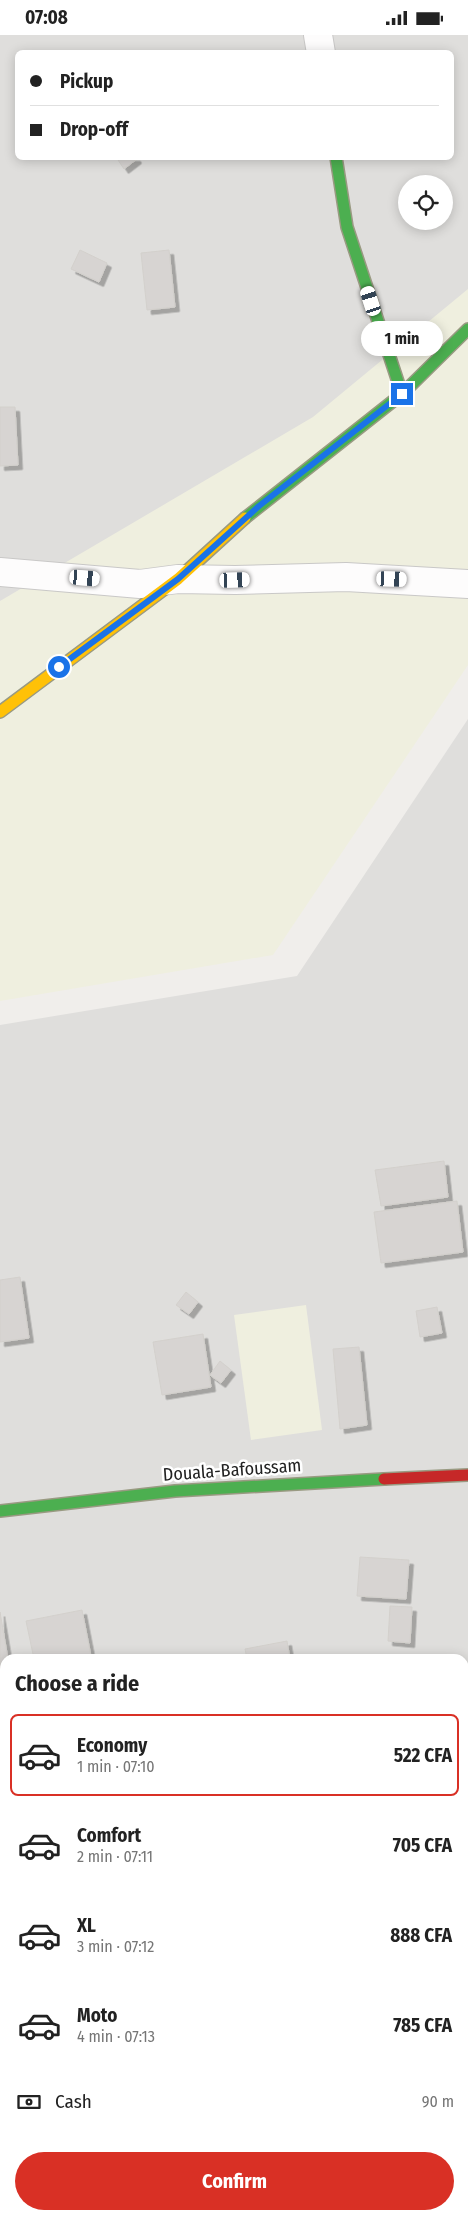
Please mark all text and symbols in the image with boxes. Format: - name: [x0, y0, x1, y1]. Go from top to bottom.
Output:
- text: 07:08: [25, 6, 68, 29]
- text: Pickup: [60, 70, 113, 93]
- text: Drop-off: [60, 118, 128, 141]
- map controls: [398, 175, 453, 230]
- button: locate: [398, 175, 453, 230]
- car: [359, 284, 382, 318]
- callout: 1 min: [361, 321, 443, 357]
- text: 1 min: [385, 329, 419, 348]
- route end: [391, 383, 413, 405]
- car: [69, 569, 100, 587]
- car: [376, 571, 407, 587]
- car: [219, 572, 250, 588]
- route start: [48, 656, 70, 678]
- street label: Douala-Bafoussam: [162, 1454, 302, 1486]
- text: Choose a ride: [15, 1670, 139, 1697]
- icon: car: [17, 1733, 62, 1778]
- text: Economy: [77, 1734, 147, 1757]
- text: 522 CFA: [394, 1744, 452, 1767]
- text: 1 min · 07:10: [77, 1757, 155, 1776]
- icon: car: [17, 1823, 62, 1868]
- text: Comfort: [77, 1824, 141, 1847]
- text: 705 CFA: [393, 1834, 452, 1857]
- text: 2 min · 07:11: [77, 1847, 153, 1866]
- icon: car: [17, 1913, 62, 1958]
- text: XL: [77, 1914, 96, 1937]
- text: 888 CFA: [390, 1924, 452, 1947]
- text: 3 min · 07:12: [77, 1937, 154, 1956]
- icon: car: [17, 2003, 62, 2048]
- text: Moto: [77, 2004, 117, 2027]
- text: 785 CFA: [393, 2014, 452, 2037]
- text: 4 min · 07:13: [77, 2027, 155, 2046]
- icon: cash: [15, 2088, 43, 2116]
- text: Cash: [55, 2090, 92, 2113]
- text: 90 m: [422, 2092, 454, 2111]
- button: Confirm: [15, 2152, 454, 2210]

